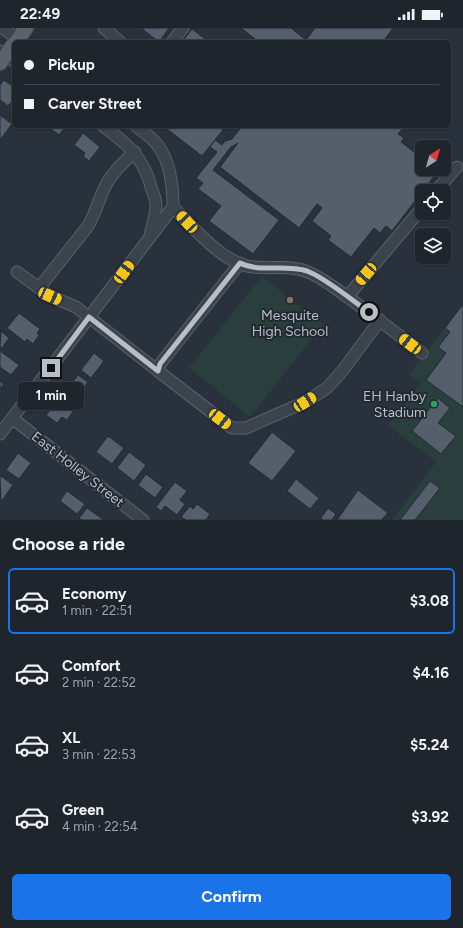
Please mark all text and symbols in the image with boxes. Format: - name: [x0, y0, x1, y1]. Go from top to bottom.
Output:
- text: 22:49: [20, 5, 60, 23]
- text: Pickup: [48, 56, 95, 74]
- text: Carver Street: [48, 95, 142, 113]
- north arrow: [415, 140, 451, 176]
- map controls: [415, 140, 451, 264]
- button: locate: [415, 184, 451, 220]
- car: [174, 209, 200, 235]
- button: layers: [415, 228, 451, 264]
- car: [112, 259, 136, 285]
- car: [354, 261, 378, 287]
- car: [37, 286, 63, 306]
- marker: Mesquite High School: [285, 295, 295, 305]
- route start: [360, 303, 378, 321]
- place label: Mesquite High School: [252, 307, 328, 340]
- car: [397, 332, 423, 356]
- route end: [42, 359, 60, 377]
- callout: 1 min: [18, 382, 84, 410]
- text: 1 min: [36, 388, 66, 403]
- place label: EH Hanby Stadium: [363, 388, 427, 421]
- car: [292, 390, 318, 414]
- marker: EH Hanby Stadium: [429, 399, 439, 409]
- car: [207, 407, 233, 431]
- street label: East Holley Street: [28, 428, 127, 511]
- text: Choose a ride: [12, 533, 125, 555]
- icon: car: [14, 583, 50, 619]
- text: Economy: [62, 585, 127, 603]
- text: $3.08: [410, 592, 449, 610]
- text: 1 min · 22:51: [62, 603, 132, 618]
- icon: car: [14, 655, 50, 691]
- text: Comfort: [62, 657, 121, 675]
- text: $4.16: [412, 664, 449, 682]
- text: 2 min · 22:52: [62, 675, 136, 690]
- icon: car: [14, 727, 50, 763]
- text: XL: [62, 729, 80, 747]
- text: $5.24: [410, 736, 449, 754]
- text: 3 min · 22:53: [62, 747, 136, 762]
- icon: car: [14, 799, 50, 835]
- text: Green: [62, 801, 104, 819]
- text: $3.92: [411, 808, 449, 826]
- text: 4 min · 22:54: [62, 819, 138, 834]
- button: Confirm: [12, 874, 451, 920]

